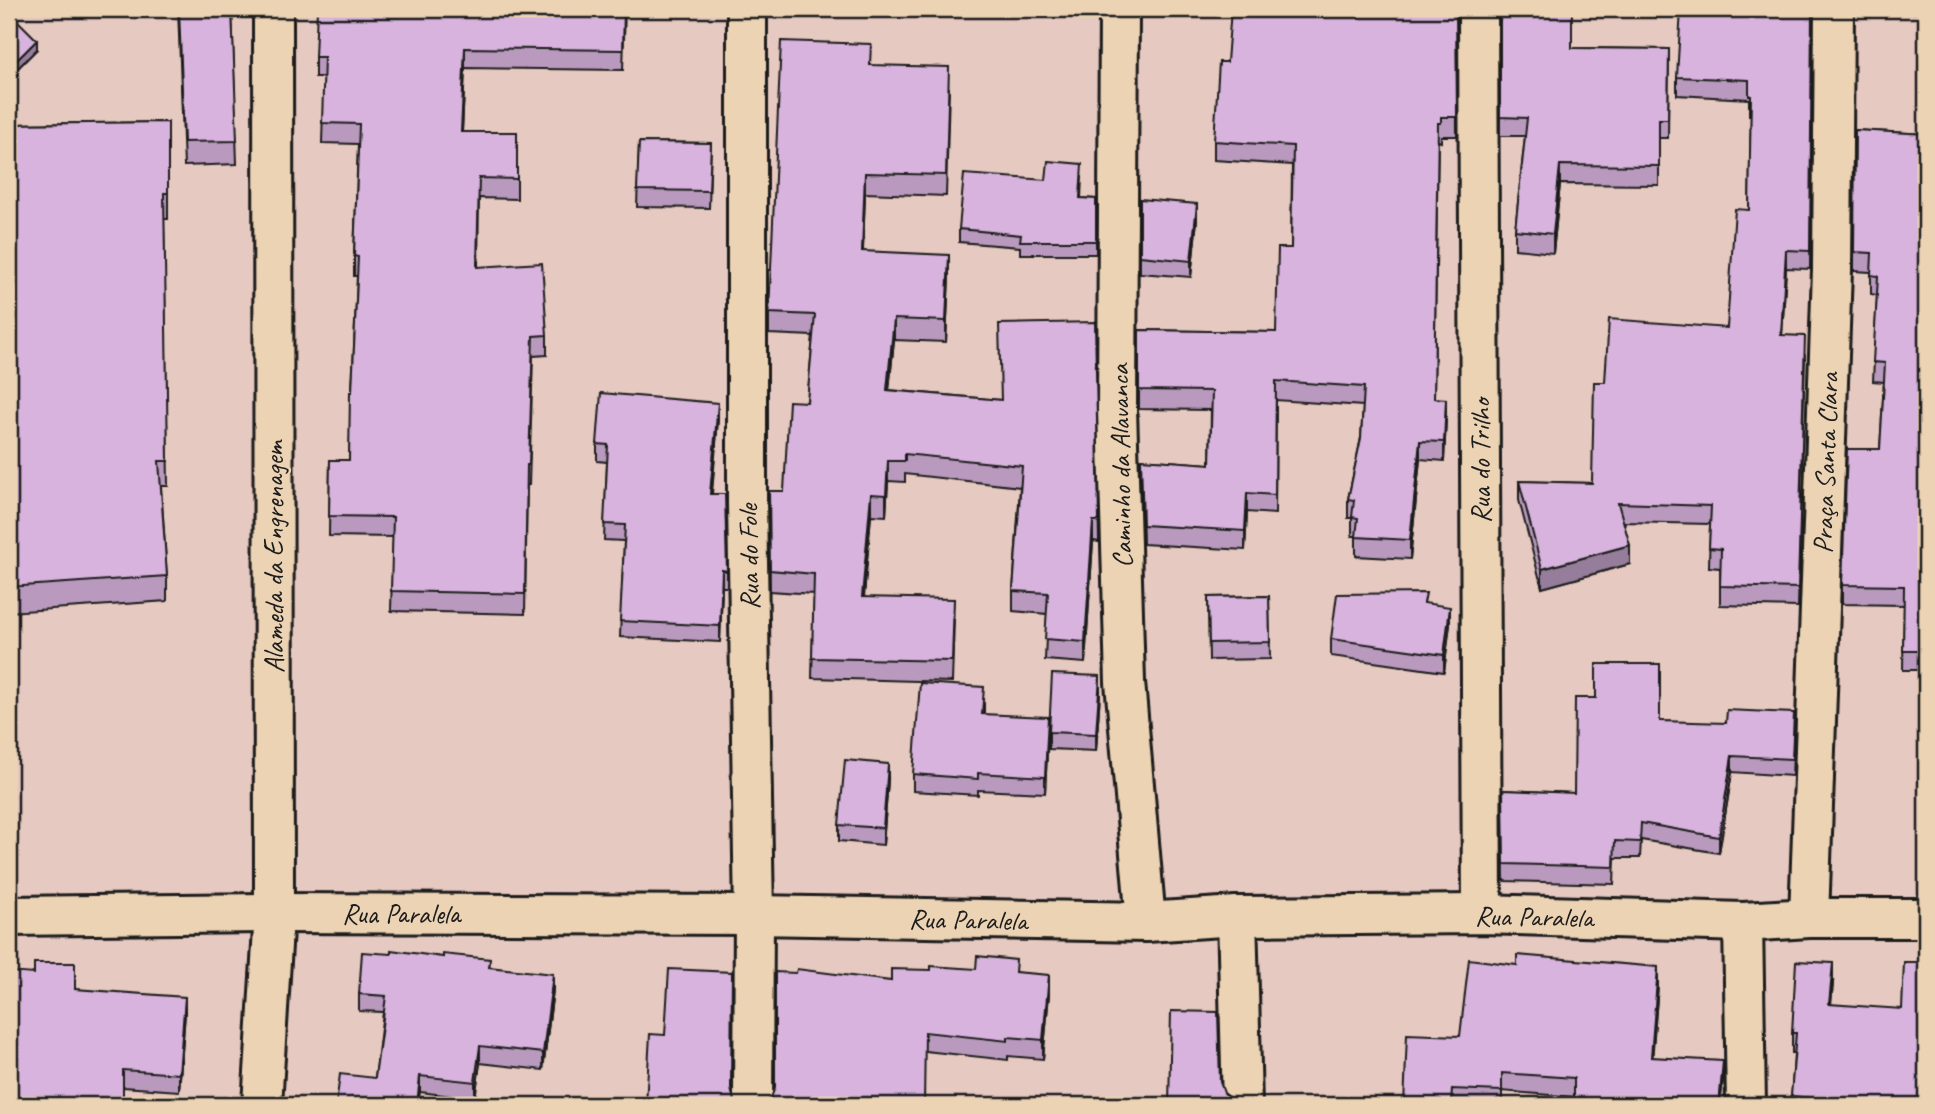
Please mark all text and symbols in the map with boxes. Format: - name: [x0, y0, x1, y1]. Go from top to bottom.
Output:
- street label: Caminho da Alavanca: [1101, 362, 1140, 568]
- street label: Praça Santa Clara: [1805, 370, 1846, 554]
- street label: Rua do Trilho: [1463, 396, 1498, 523]
- street label: Alameda da Engrenagem: [256, 439, 291, 673]
- street label: Rua do Fole: [730, 502, 767, 610]
- street label: Rua Paralela: [342, 896, 463, 931]
- street label: Rua Paralela: [1475, 898, 1596, 935]
- street label: Rua Paralela: [909, 901, 1030, 938]

